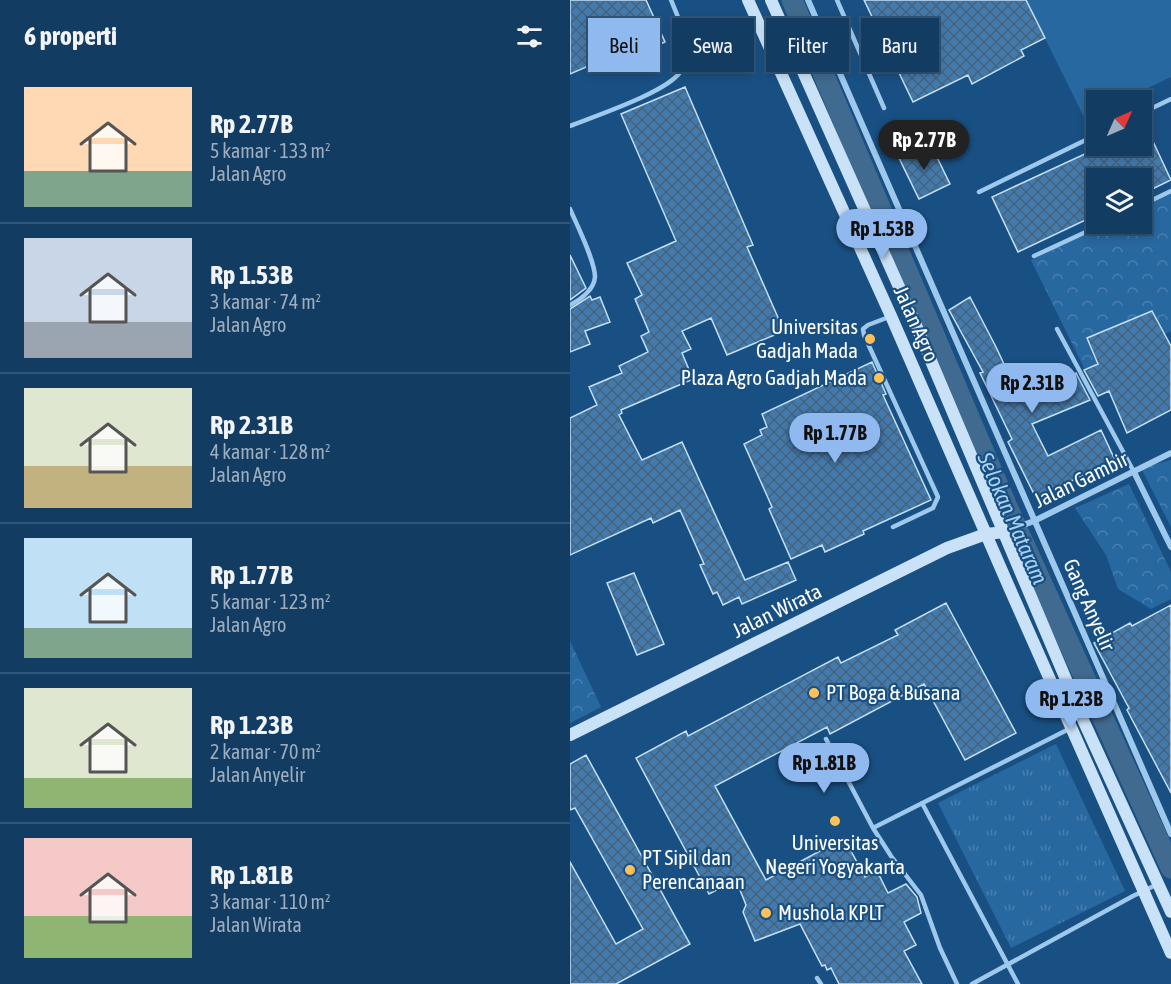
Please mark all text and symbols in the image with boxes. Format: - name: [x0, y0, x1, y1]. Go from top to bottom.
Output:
- chip: Beli: [588, 18, 660, 72]
- chip: Sewa: [672, 18, 754, 72]
- chip: Filter: [766, 18, 849, 72]
- chip: Baru: [861, 18, 939, 72]
- icon: filters: [513, 20, 546, 53]
- text: 6 properti: [24, 21, 117, 51]
- north arrow: [1086, 90, 1152, 156]
- map controls: [1086, 90, 1152, 234]
- text: Rp 2.77B: [210, 109, 293, 139]
- icon: home: [72, 111, 144, 183]
- pin: Rp 2.77B: [862, 120, 986, 171]
- text: Rp 2.77B: [892, 128, 956, 151]
- text: 5 kamar · 133 m²: [210, 139, 331, 162]
- text: Jalan Agro: [210, 162, 286, 185]
- button: layers: [1086, 168, 1152, 234]
- pin: Rp 1.53B: [820, 209, 944, 260]
- text: Rp 1.53B: [850, 217, 914, 240]
- text: Rp 1.53B: [210, 260, 293, 290]
- icon: home: [72, 262, 144, 334]
- street label: Jalan Agro: [890, 282, 944, 365]
- text: 3 kamar · 74 m²: [210, 290, 321, 313]
- text: Jalan Agro: [210, 313, 286, 336]
- place label: Universitas Gadjah Mada: [756, 314, 858, 362]
- marker: Universitas Gadjah Mada: [863, 332, 877, 346]
- pin: Rp 2.31B: [970, 363, 1094, 414]
- place label: Plaza Agro Gadjah Mada: [681, 365, 867, 389]
- marker: Plaza Agro Gadjah Mada: [872, 371, 886, 385]
- text: Rp 2.31B: [1000, 371, 1064, 394]
- text: Rp 2.31B: [210, 410, 293, 440]
- icon: home: [72, 412, 144, 484]
- pin: Rp 1.77B: [773, 413, 897, 464]
- text: Rp 1.77B: [803, 421, 867, 444]
- text: 4 kamar · 128 m²: [210, 440, 331, 463]
- street label: Jalan Gambir: [1030, 446, 1132, 512]
- water label: Selokan Mataram: [972, 447, 1054, 588]
- text: Jalan Agro: [210, 463, 286, 486]
- street label: Gang Anyelir: [1059, 555, 1121, 655]
- text: Rp 1.77B: [210, 560, 293, 590]
- icon: home: [72, 562, 144, 634]
- street label: Jalan Wirata: [728, 578, 825, 642]
- text: 5 kamar · 123 m²: [210, 590, 331, 613]
- text: Jalan Agro: [210, 613, 286, 636]
- pin: Rp 1.23B: [1009, 679, 1133, 730]
- place label: PT Boga & Busana: [826, 680, 960, 704]
- marker: PT Boga & Busana: [807, 686, 821, 700]
- text: Rp 1.23B: [1039, 687, 1103, 710]
- text: Rp 1.23B: [210, 710, 293, 740]
- icon: home: [72, 712, 144, 784]
- text: 2 kamar · 70 m²: [210, 740, 321, 763]
- pin: Rp 1.81B: [762, 743, 886, 794]
- text: Rp 1.81B: [792, 751, 856, 774]
- text: Jalan Anyelir: [210, 763, 305, 786]
- marker: Universitas Negeri Yogyakarta: [828, 814, 842, 828]
- place label: Universitas Negeri Yogyakarta: [765, 830, 905, 878]
- place label: PT Sipil dan Perencanaan: [642, 845, 745, 893]
- text: Rp 1.81B: [210, 860, 293, 890]
- icon: home: [72, 862, 144, 934]
- marker: PT Sipil dan Perencanaan: [623, 863, 637, 877]
- text: 3 kamar · 110 m²: [210, 890, 331, 913]
- place label: Mushola KPLT: [778, 900, 884, 924]
- marker: Mushola KPLT: [759, 906, 773, 920]
- text: Jalan Wirata: [210, 913, 302, 936]

